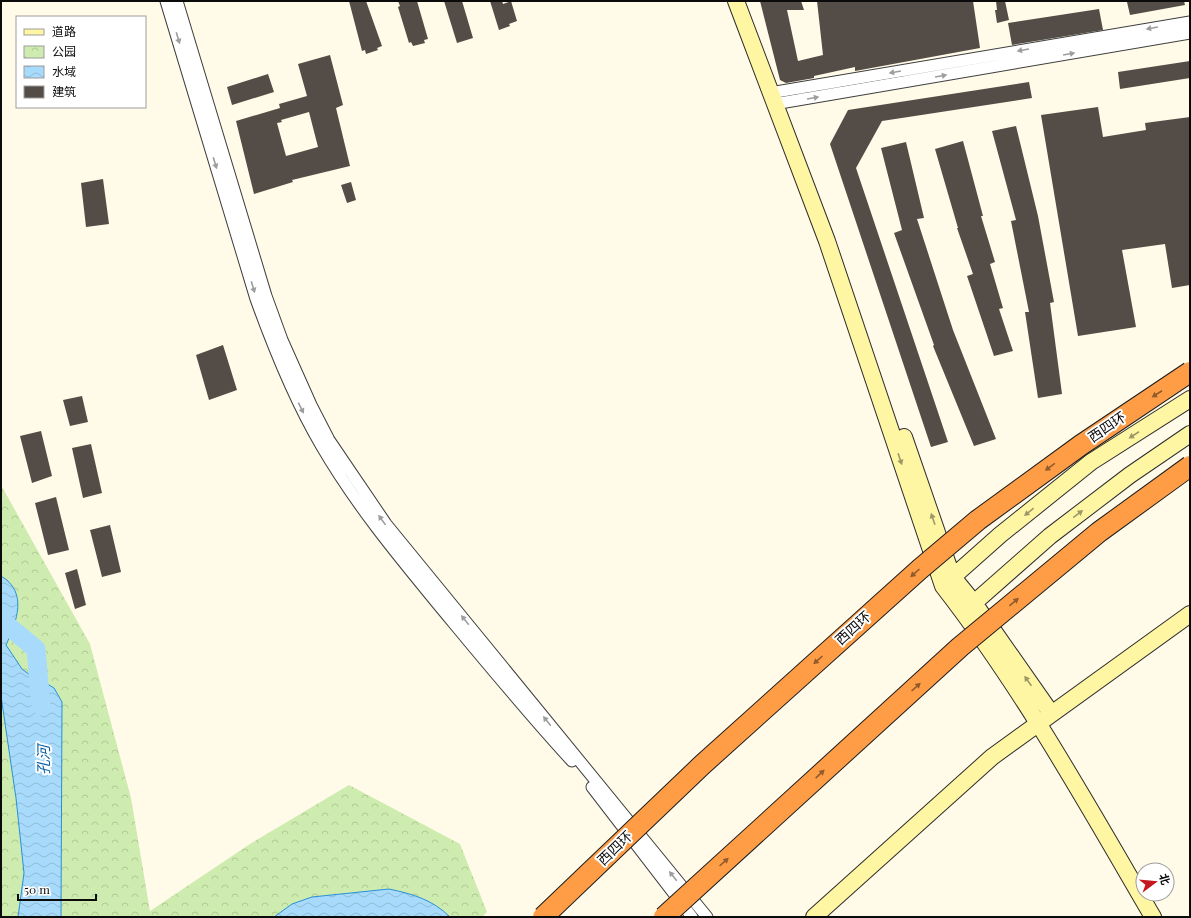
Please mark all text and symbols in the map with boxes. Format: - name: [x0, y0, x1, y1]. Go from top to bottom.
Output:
- legend: [16, 16, 146, 108]
- text: 道路: [52, 23, 76, 39]
- one-way arrow: [1145, 25, 1158, 31]
- one-way arrow: [175, 33, 181, 45]
- text: 公园: [52, 43, 76, 59]
- one-way arrow: [1017, 47, 1030, 53]
- one-way arrow: [1063, 51, 1075, 57]
- text: 水域: [52, 63, 76, 79]
- one-way arrow: [889, 69, 901, 75]
- one-way arrow: [935, 73, 947, 79]
- text: 建筑: [52, 83, 76, 99]
- one-way arrow: [807, 94, 819, 100]
- one-way arrow: [212, 157, 218, 169]
- one-way arrow: [250, 282, 256, 294]
- one-way arrow: [1152, 390, 1163, 397]
- one-way arrow: [298, 402, 304, 414]
- street label: 西四环: [1084, 407, 1129, 446]
- one-way arrow: [1128, 431, 1139, 439]
- one-way arrow: [897, 454, 903, 466]
- one-way arrow: [1045, 463, 1056, 472]
- one-way arrow: [1023, 508, 1034, 516]
- one-way arrow: [1073, 510, 1084, 519]
- one-way arrow: [929, 513, 935, 525]
- one-way arrow: [378, 514, 387, 525]
- one-way arrow: [910, 569, 920, 578]
- one-way arrow: [1009, 597, 1020, 606]
- street label: 西四环: [831, 607, 875, 649]
- one-way arrow: [460, 615, 469, 626]
- one-way arrow: [813, 655, 823, 665]
- one-way arrow: [1024, 676, 1032, 686]
- one-way arrow: [911, 682, 921, 692]
- one-way arrow: [543, 715, 552, 726]
- water label: 孔河: [33, 742, 53, 775]
- one-way arrow: [814, 770, 825, 779]
- street label: 西四环: [593, 826, 636, 869]
- one-way arrow: [719, 858, 729, 867]
- north arrow: [1135, 862, 1175, 902]
- one-way arrow: [669, 870, 678, 881]
- text: 北: [1156, 872, 1174, 886]
- scale bar: [18, 876, 96, 902]
- text: 50 m: [24, 881, 50, 897]

